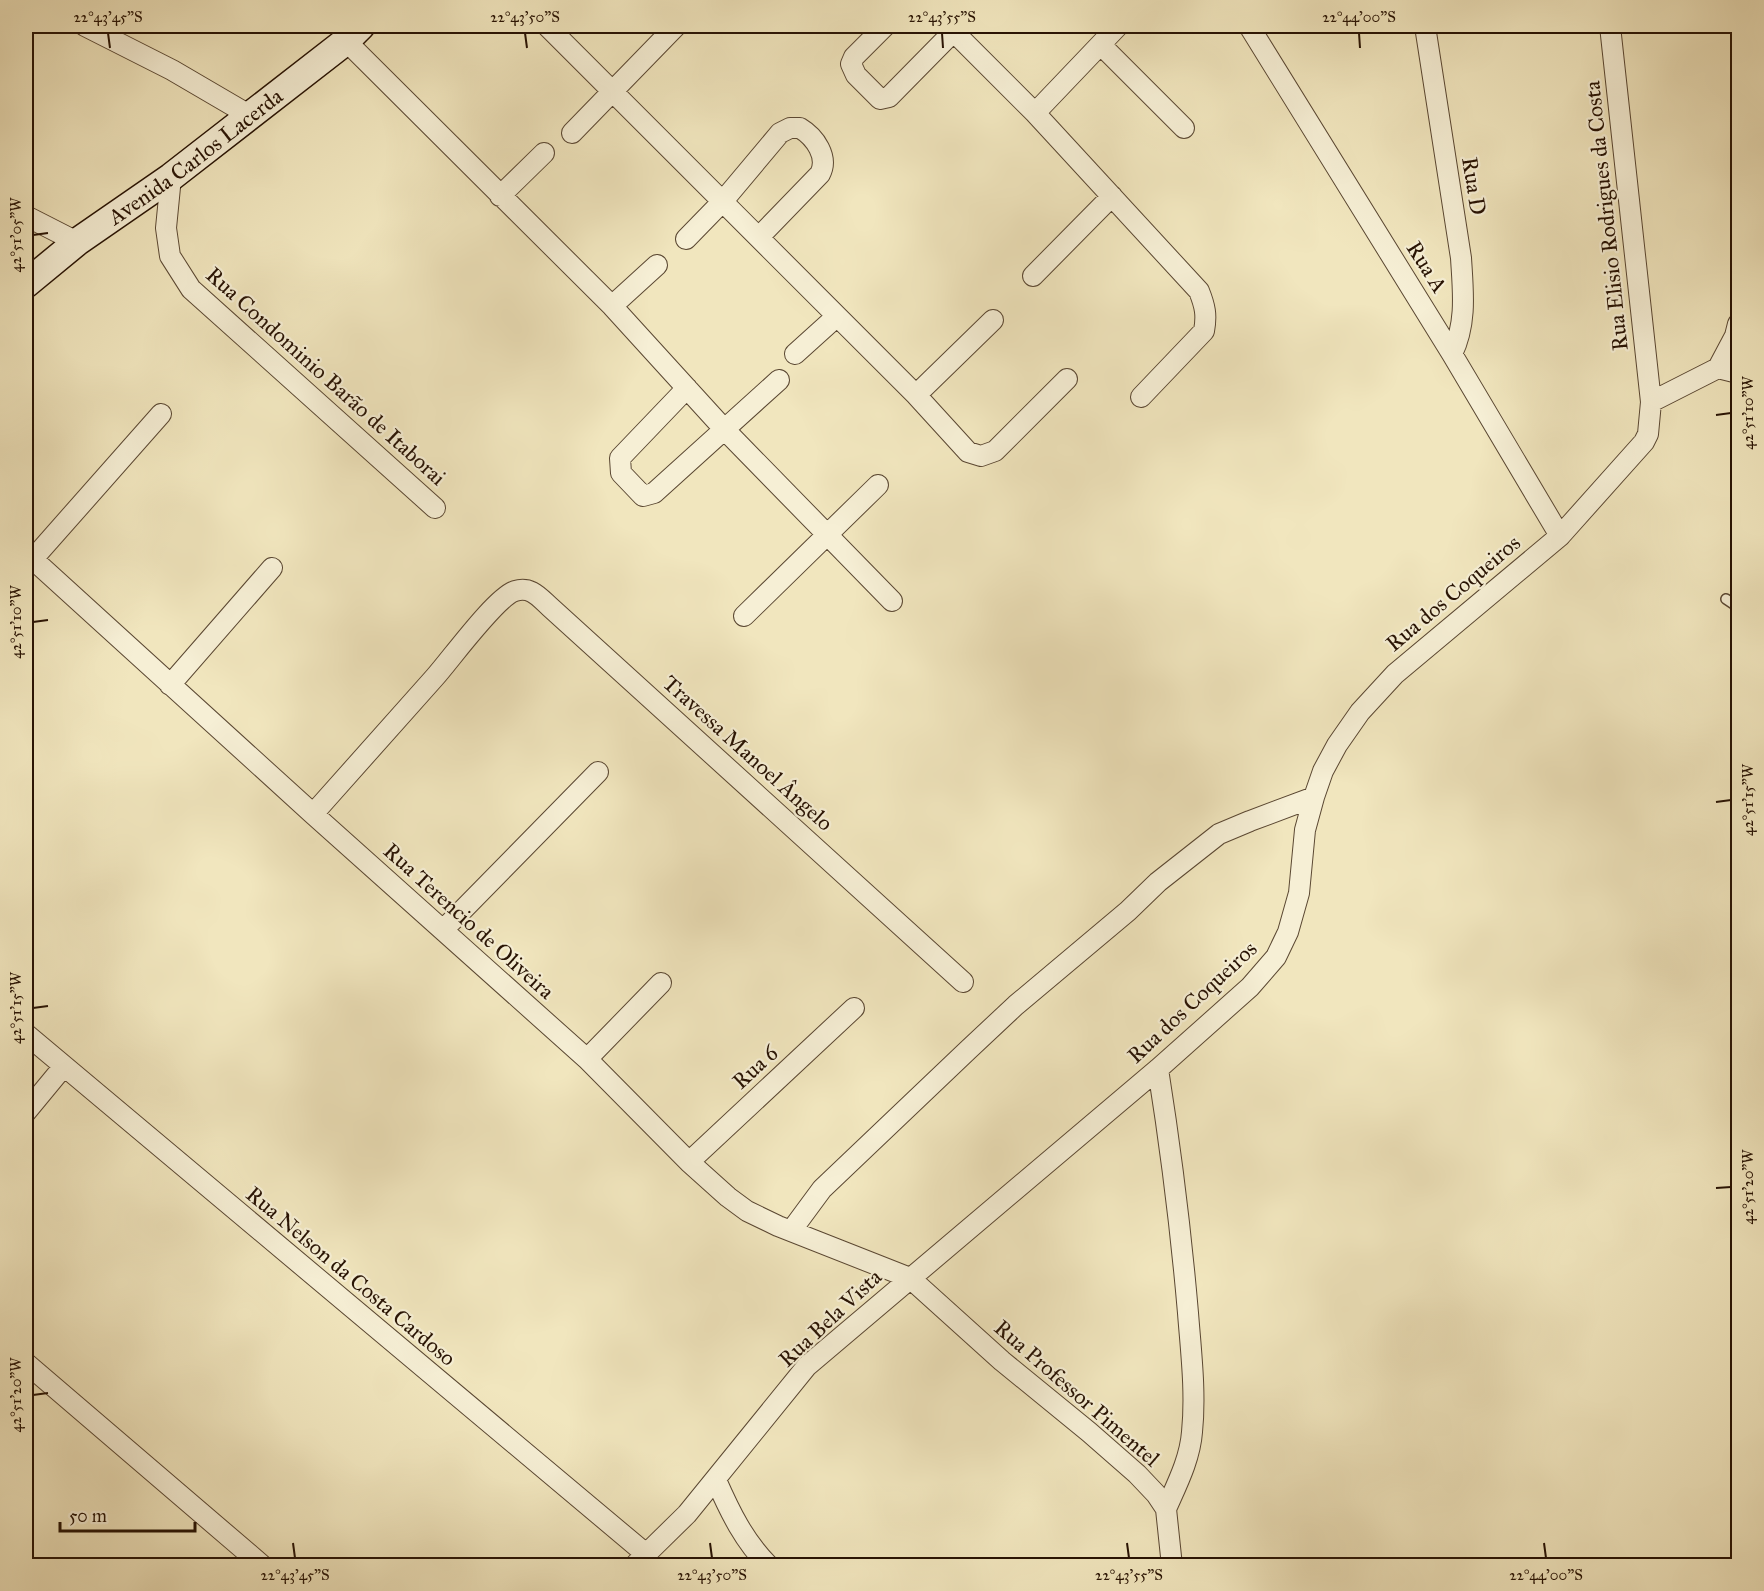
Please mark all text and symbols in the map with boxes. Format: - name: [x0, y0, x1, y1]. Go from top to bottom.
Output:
- text: 22°43'45"S: [73, 8, 143, 26]
- text: 22°43'50"S: [490, 8, 560, 26]
- text: 22°43'55"S: [908, 8, 976, 26]
- text: 22°44'00"S: [1322, 8, 1396, 26]
- street label: Rua Elisio Rodrigues da Costa: [1578, 79, 1634, 352]
- street label: Avenida Carlos Lacerda: [102, 82, 288, 231]
- street label: Rua D: [1456, 155, 1492, 217]
- text: 42°51'05"W: [7, 197, 25, 272]
- street label: Rua A: [1401, 236, 1453, 298]
- street label: Rua Condominio Barão de Itaborai: [200, 261, 452, 491]
- text: 42°51'10"W: [1739, 375, 1757, 450]
- street label: Rua dos Coqueiros: [1380, 529, 1526, 657]
- text: 42°51'10"W: [7, 584, 25, 659]
- street label: Travessa Manoel Ângelo: [657, 669, 839, 837]
- text: 42°51'15"W: [1739, 763, 1757, 836]
- street label: Rua Terencio de Oliveira: [378, 837, 560, 1005]
- street label: Rua dos Coqueiros: [1122, 935, 1262, 1069]
- text: 42°51'15"W: [7, 971, 25, 1044]
- street label: Rua 6: [727, 1039, 784, 1095]
- text: 42°51'20"W: [1739, 1149, 1757, 1225]
- street label: Rua Nelson da Costa Cardoso: [241, 1180, 461, 1372]
- street label: Rua Bela Vista: [773, 1263, 888, 1373]
- street label: Rua Professor Pimentel: [989, 1314, 1165, 1472]
- text: 42°51'20"W: [7, 1357, 25, 1433]
- scale bar: [60, 1495, 195, 1533]
- text: 50 m: [69, 1505, 107, 1527]
- text: 22°43'45"S: [260, 1566, 330, 1584]
- text: 22°43'50"S: [677, 1566, 747, 1584]
- text: 22°43'55"S: [1095, 1566, 1163, 1584]
- text: 22°44'00"S: [1509, 1566, 1583, 1584]

